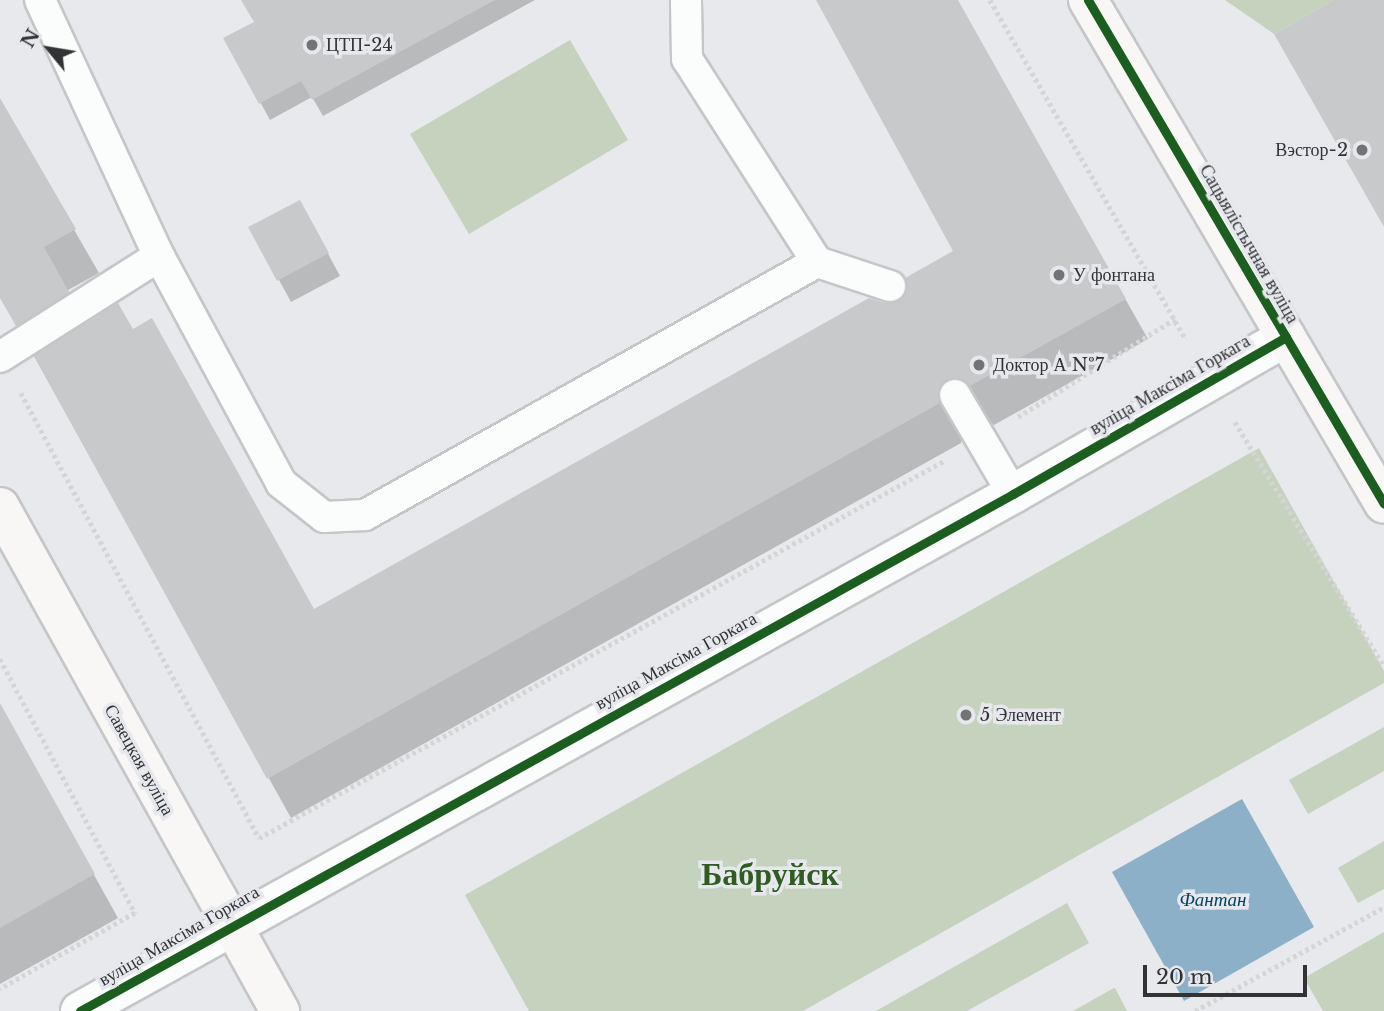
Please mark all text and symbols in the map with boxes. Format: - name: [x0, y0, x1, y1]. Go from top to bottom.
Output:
- north arrow: [14, 14, 84, 84]
- text: N: [16, 25, 45, 52]
- place label: ЦТП-24: [326, 34, 393, 56]
- marker: ЦТП-24: [304, 37, 320, 53]
- place label: Вэстор-2: [1275, 139, 1348, 161]
- marker: Вэстор-2: [1354, 142, 1370, 158]
- street label: Сацыялістычная вуліца: [1195, 161, 1303, 327]
- place label: У фонтана: [1073, 264, 1155, 286]
- marker: У фонтана: [1051, 267, 1067, 283]
- street label: вуліца Максіма Горкага: [1086, 330, 1254, 440]
- place label: Доктор А №7: [993, 354, 1104, 376]
- marker: Доктор А №7: [971, 357, 987, 373]
- street label: вуліца Максіма Горкага: [592, 608, 760, 714]
- street label: Савецкая вуліца: [100, 701, 178, 819]
- place label: 5 Элемент: [980, 704, 1061, 726]
- marker: 5 Элемент: [958, 707, 974, 723]
- district label: Бабруйск: [701, 855, 839, 893]
- street label: вуліца Максіма Горкага: [95, 881, 263, 991]
- water label: Фантан: [1179, 889, 1247, 911]
- scale bar: [1146, 951, 1310, 995]
- text: 20 m: [1156, 964, 1213, 990]

